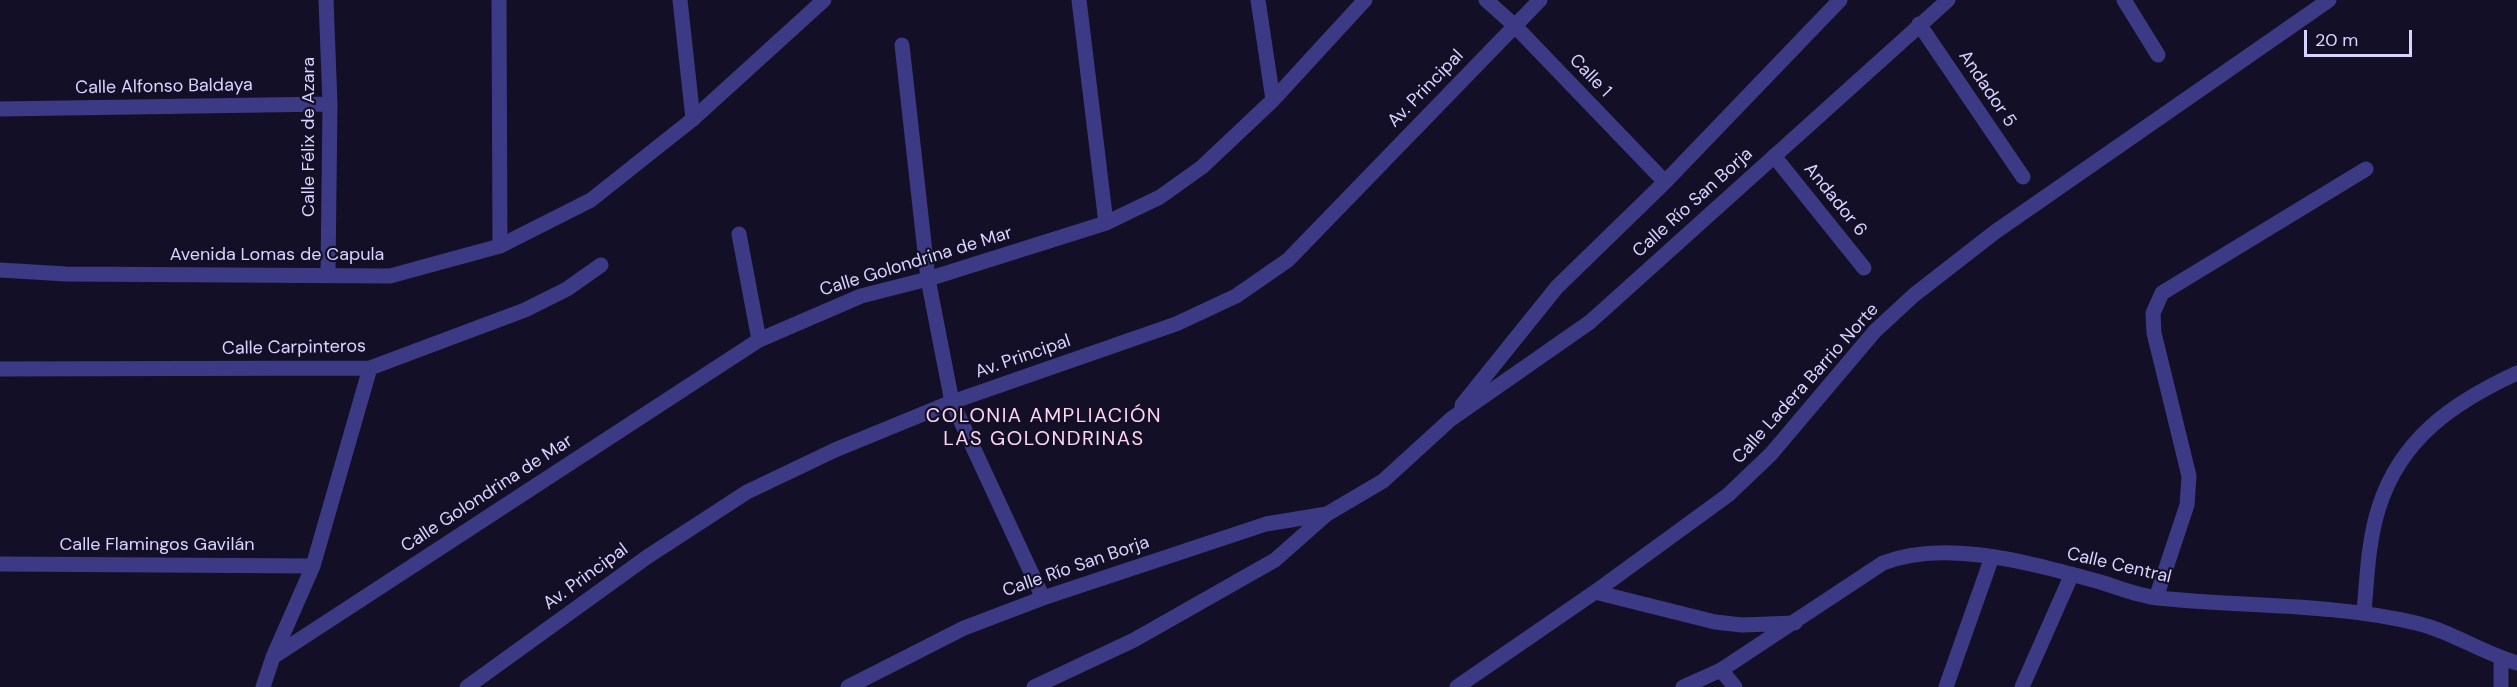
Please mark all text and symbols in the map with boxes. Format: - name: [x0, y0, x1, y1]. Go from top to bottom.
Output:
- scale bar: [2307, 18, 2415, 56]
- text: 20 m: [2315, 28, 2358, 52]
- street label: Av. Principal: [1384, 46, 1468, 132]
- street label: Andador 5: [1954, 47, 2020, 131]
- street label: Calle 1: [1564, 50, 1616, 102]
- street label: Calle Félix de Azara: [298, 57, 320, 217]
- street label: Calle Alfonso Baldaya: [75, 75, 253, 99]
- street label: Calle Río San Borja: [1629, 144, 1757, 262]
- street label: Andador 6: [1799, 159, 1871, 241]
- street label: Calle Golondrina de Mar: [817, 222, 1015, 302]
- street label: Avenida Lomas de Capula: [170, 244, 384, 266]
- street label: Calle Ladera Barrio Norte: [1728, 299, 1884, 469]
- street label: Av. Principal: [972, 331, 1074, 383]
- street label: Calle Carpinteros: [222, 336, 366, 360]
- district label: COLONIA AMPLIACIÓN LAS GOLONDRINAS: [926, 405, 1162, 452]
- street label: Calle Golondrina de Mar: [397, 430, 577, 558]
- street label: Calle Río San Borja: [1000, 532, 1152, 602]
- street label: Calle Flamingos Gavilán: [59, 534, 255, 556]
- street label: Av. Principal: [539, 539, 633, 615]
- street label: Calle Central: [2065, 543, 2173, 589]

